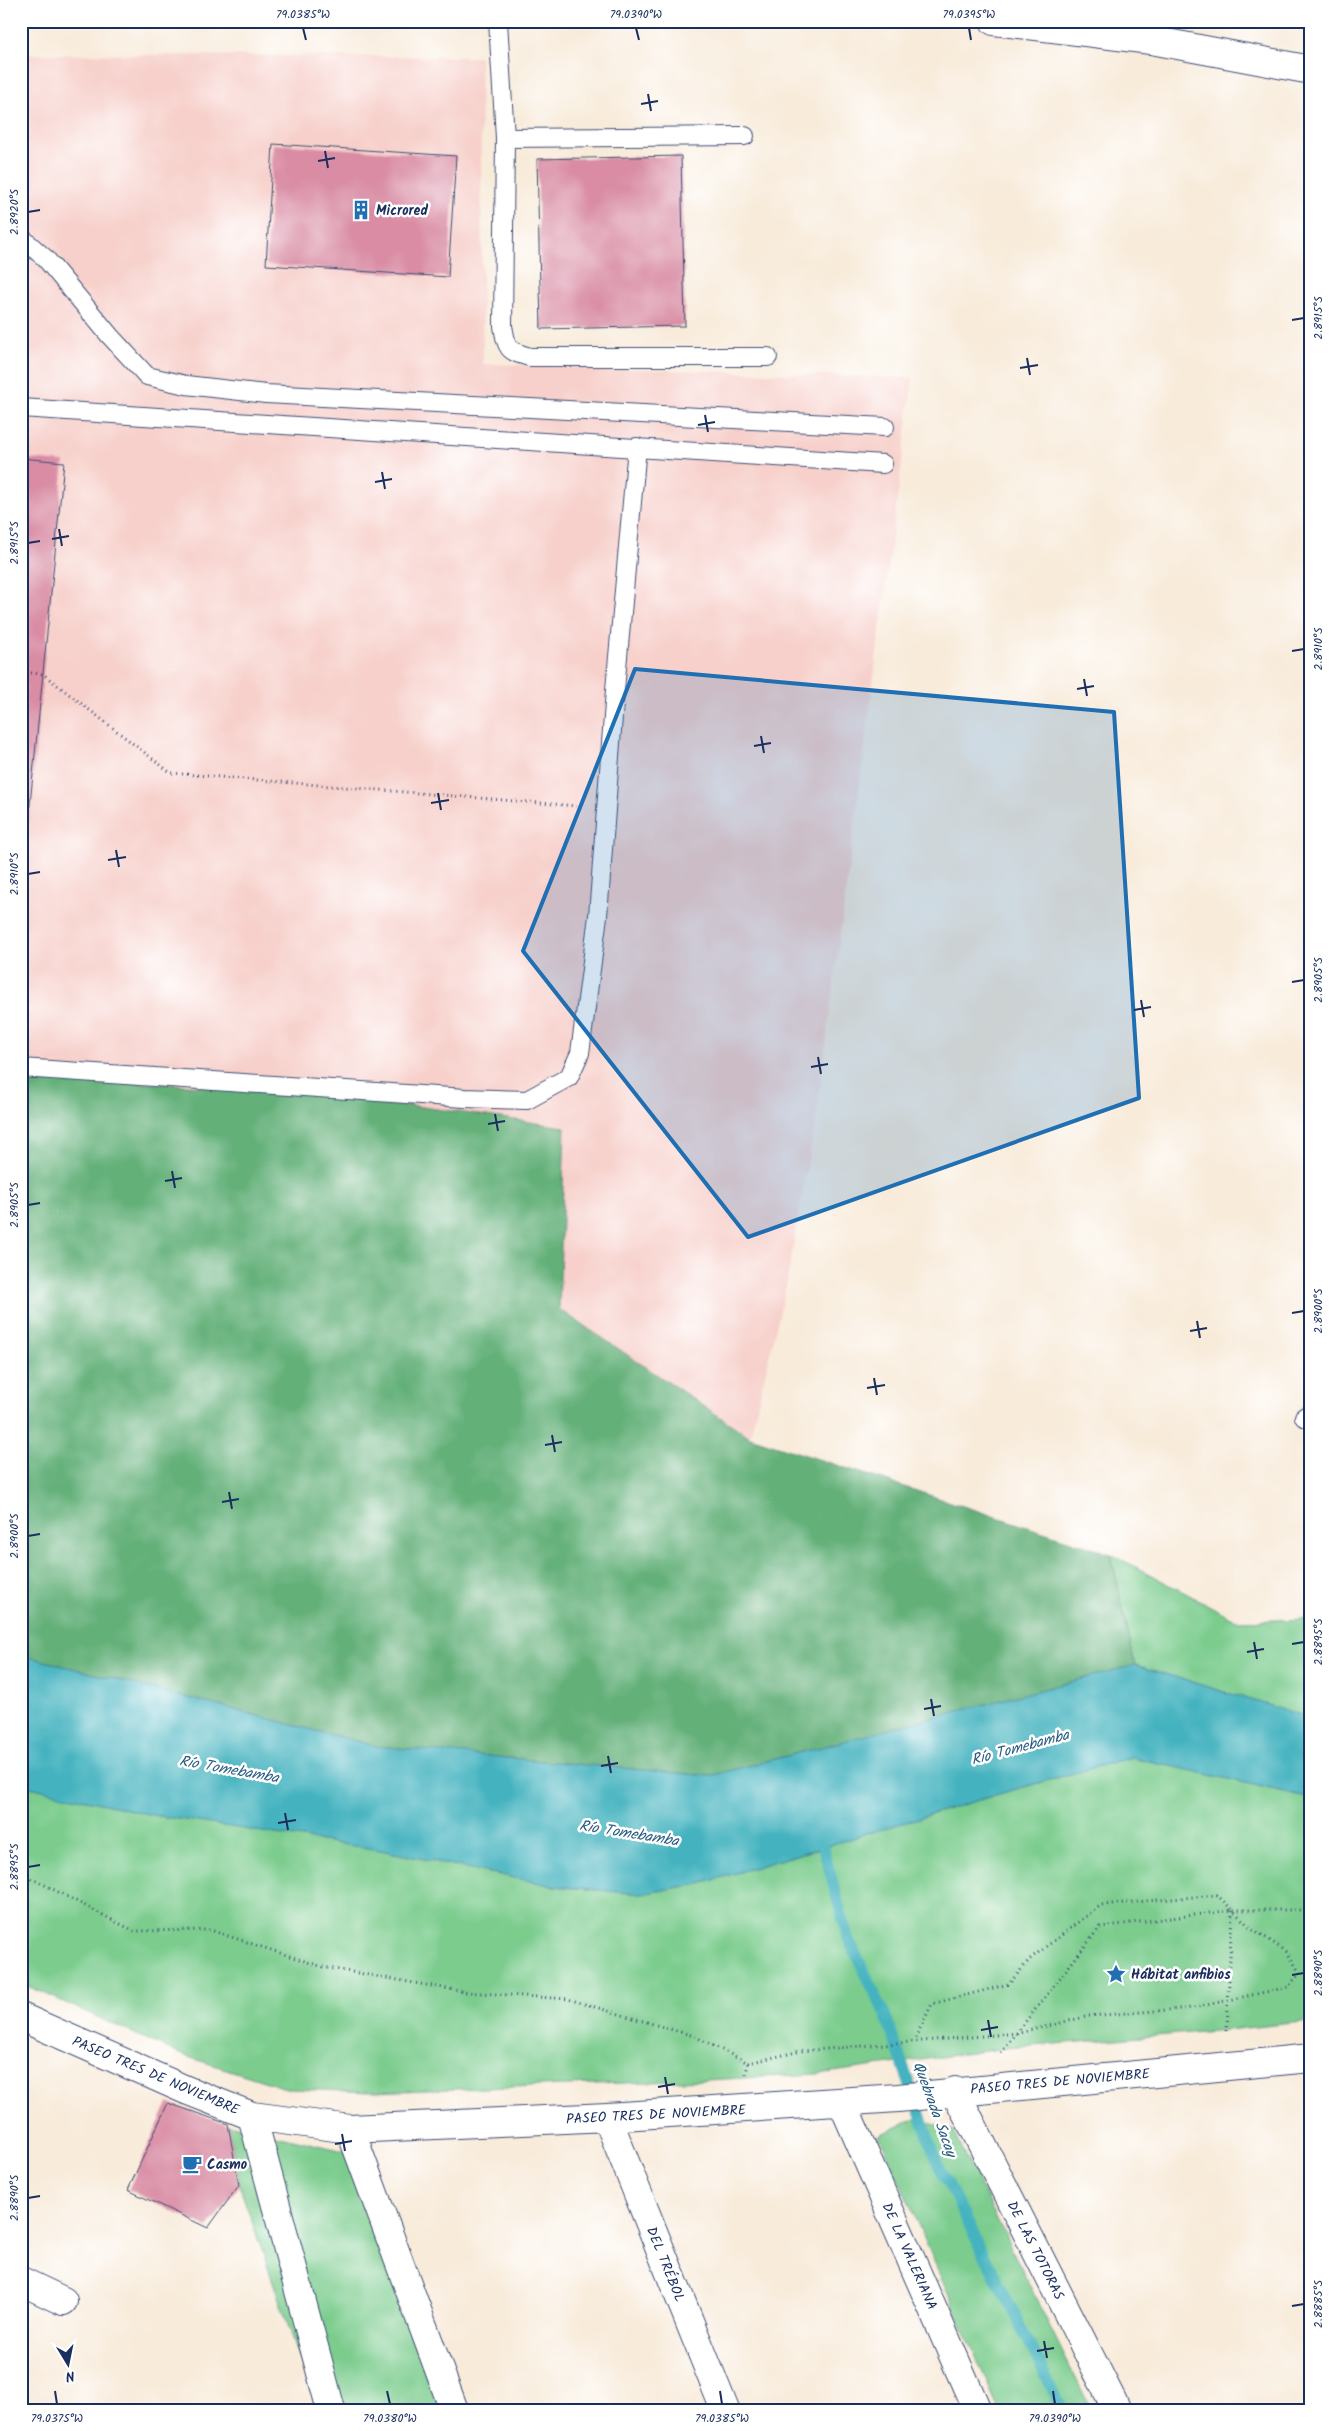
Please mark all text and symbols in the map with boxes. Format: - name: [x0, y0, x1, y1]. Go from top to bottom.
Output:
- text: 79.0385°W: [276, 5, 330, 24]
- text: 79.0390°W: [610, 5, 662, 24]
- text: 79.0395°W: [943, 5, 995, 24]
- text: 2.8920°S: [5, 188, 24, 235]
- building icon: Microred: [350, 199, 372, 221]
- place label: Microred: [376, 200, 428, 222]
- text: 2.8915°S: [1309, 296, 1328, 340]
- text: 2.8915°S: [5, 521, 24, 565]
- text: 2.8910°S: [1309, 627, 1328, 671]
- text: 2.8910°S: [5, 852, 24, 896]
- text: 2.8905°S: [1309, 956, 1328, 1003]
- text: 2.8905°S: [5, 1181, 24, 1228]
- text: 2.8900°S: [1309, 1288, 1328, 1334]
- text: 2.8900°S: [5, 1513, 24, 1559]
- text: 2.8895°S: [1309, 1618, 1328, 1666]
- water label: Río Tomebamba: [969, 1723, 1073, 1773]
- water label: Río Tomebamba: [177, 1749, 281, 1791]
- water label: Río Tomebamba: [577, 1814, 681, 1854]
- text: 2.8895°S: [5, 1843, 24, 1891]
- text: 2.8890°S: [1309, 1949, 1328, 1996]
- place icon: Hábitat anfibios: [1105, 1963, 1127, 1985]
- place label: Hábitat anfibios: [1131, 1964, 1231, 1986]
- street label: PASEO TRES DE NOVIEMBRE: [68, 2031, 244, 2122]
- water label: Quebrada Sacay: [906, 2058, 963, 2162]
- street label: PASEO TRES DE NOVIEMBRE: [969, 2063, 1152, 2101]
- street label: PASEO TRES DE NOVIEMBRE: [566, 2099, 747, 2131]
- cafe icon: Casmo: [181, 2153, 203, 2175]
- place label: Casmo: [207, 2154, 248, 2176]
- text: 2.8890°S: [5, 2174, 24, 2221]
- street label: DE LAS TOTORAS: [1001, 2197, 1070, 2304]
- street label: DE LA VALERIANA: [876, 2199, 943, 2314]
- street label: DEL TRÉBOL: [640, 2223, 690, 2305]
- text: 2.8885°S: [1309, 2279, 1328, 2328]
- north arrow: [42, 2338, 92, 2388]
- text: N: [64, 2364, 76, 2387]
- text: 79.0375°W: [31, 2409, 83, 2428]
- text: 79.0380°W: [363, 2409, 417, 2428]
- text: 79.0385°W: [695, 2409, 749, 2428]
- text: 79.0390°W: [1029, 2409, 1081, 2428]

